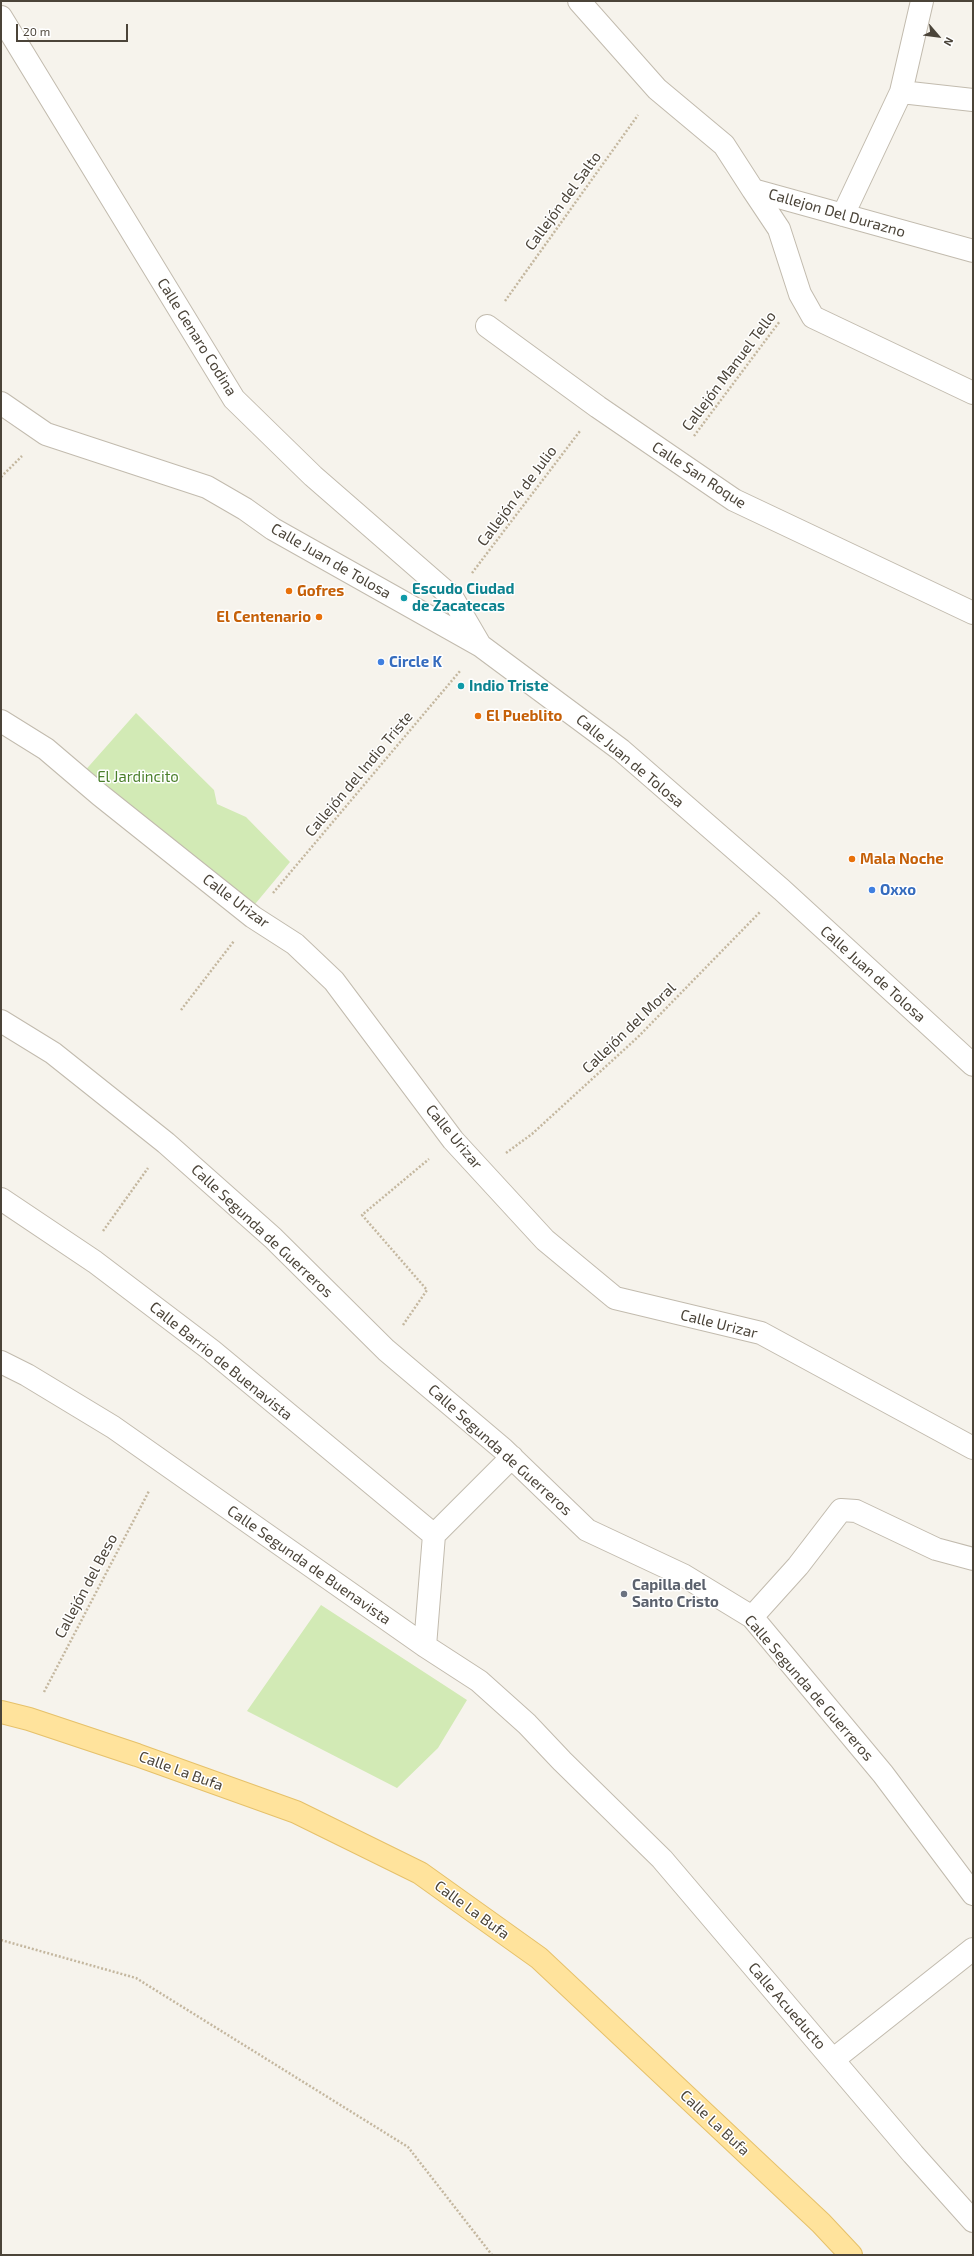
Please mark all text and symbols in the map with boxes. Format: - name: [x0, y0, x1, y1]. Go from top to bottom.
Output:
- scale bar: [18, 16, 130, 42]
- north arrow: [918, 16, 958, 56]
- text: 20 m: [23, 24, 50, 38]
- text: N: [941, 35, 957, 48]
- street label: Callejón del Salto: [521, 148, 605, 254]
- street label: Callejon Del Durazno: [766, 185, 908, 241]
- street label: Calle Genaro Codina: [153, 275, 241, 399]
- street label: Callejón Manuel Tello: [678, 308, 780, 434]
- street label: Calle San Roque: [649, 438, 749, 512]
- street label: Callejón 4 de Julio: [473, 442, 561, 550]
- street label: Calle Juan de Tolosa: [268, 519, 394, 603]
- place label: Escudo Ciudad de Zacatecas: [412, 580, 515, 615]
- place label: Gofres: [297, 582, 344, 600]
- marker: Gofres: [284, 586, 294, 596]
- marker: Escudo Ciudad de Zacatecas: [399, 593, 409, 603]
- place label: El Centenario: [216, 608, 311, 626]
- marker: El Centenario: [314, 612, 324, 622]
- place label: Circle K: [389, 653, 442, 671]
- marker: Circle K: [376, 657, 386, 667]
- place label: Indio Triste: [469, 677, 549, 695]
- marker: Indio Triste: [456, 681, 466, 691]
- place label: El Pueblito: [486, 707, 562, 725]
- street label: Callejón del Indio Triste: [301, 708, 417, 840]
- marker: El Pueblito: [473, 711, 483, 721]
- street label: Calle Juan de Tolosa: [572, 711, 688, 811]
- park label: El Jardincito: [97, 768, 179, 786]
- place label: Mala Noche: [860, 850, 944, 868]
- marker: Mala Noche: [847, 854, 857, 864]
- street label: Calle Urizar: [199, 870, 273, 932]
- place label: Oxxo: [880, 881, 916, 899]
- marker: Oxxo: [867, 885, 877, 895]
- street label: Calle Juan de Tolosa: [817, 922, 929, 1026]
- street label: Callejón del Moral: [579, 979, 679, 1077]
- street label: Calle Urizar: [422, 1101, 486, 1173]
- street label: Calle Segunda de Guerreros: [187, 1161, 337, 1301]
- street label: Calle Barrio de Buenavista: [146, 1298, 296, 1424]
- street label: Calle Urizar: [679, 1306, 759, 1342]
- street label: Calle Segunda de Guerreros: [424, 1381, 576, 1519]
- street label: Calle Segunda de Buenavista: [224, 1502, 394, 1628]
- street label: Callejón del Beso: [51, 1531, 121, 1641]
- place label: Capilla del Santo Cristo: [632, 1576, 719, 1611]
- marker: Capilla del Santo Cristo: [619, 1589, 629, 1599]
- street label: Calle Segunda de Guerreros: [741, 1611, 877, 1765]
- street label: Calle La Bufa: [136, 1747, 226, 1795]
- street label: Calle La Bufa: [431, 1877, 513, 1943]
- street label: Calle Acueducto: [744, 1959, 830, 2053]
- street label: Calle La Bufa: [677, 2086, 753, 2160]

